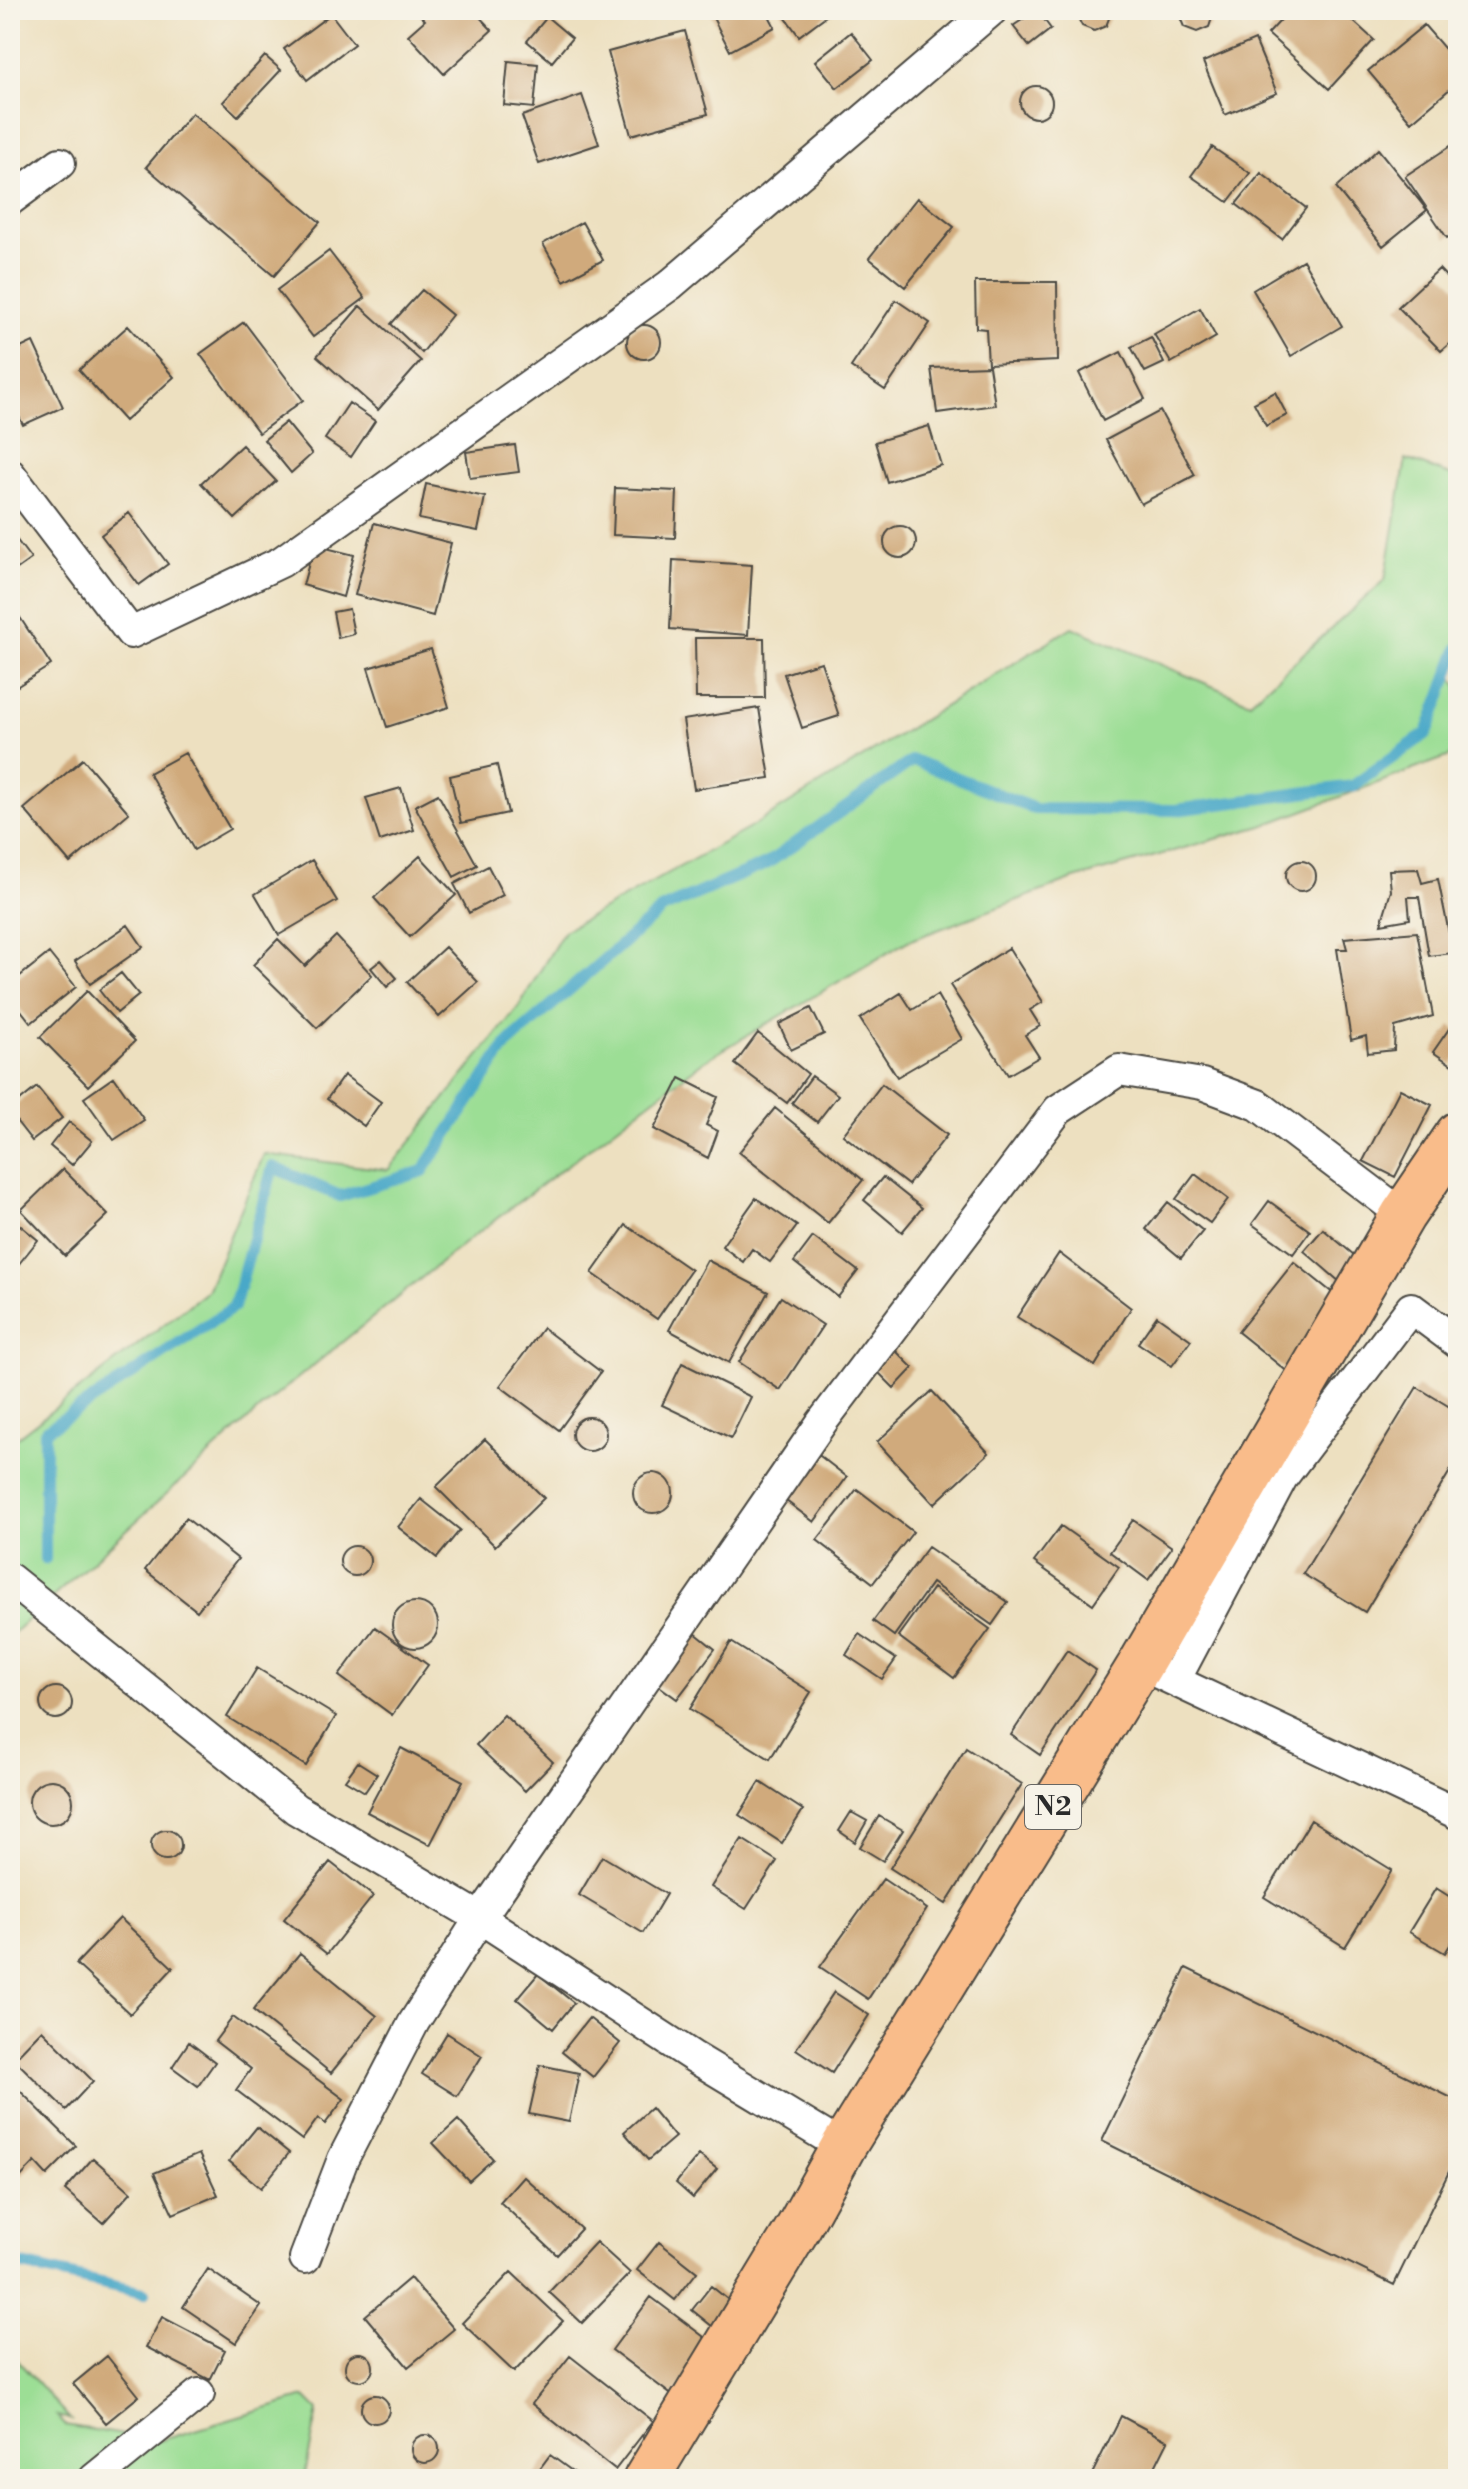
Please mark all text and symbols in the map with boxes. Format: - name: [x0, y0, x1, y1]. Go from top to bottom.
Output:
- road number: N2: [1025, 1785, 1081, 1829]

